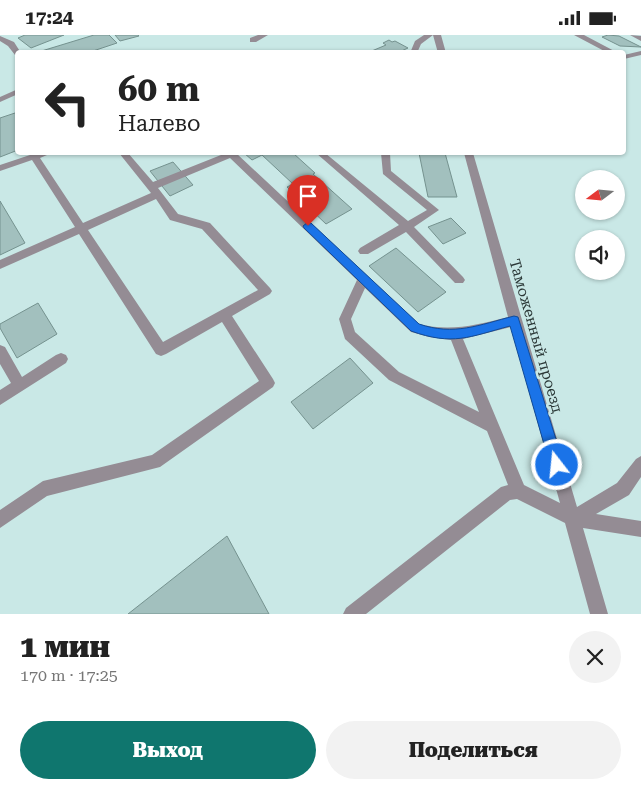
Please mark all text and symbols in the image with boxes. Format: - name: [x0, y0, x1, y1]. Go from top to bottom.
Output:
- text: 17:24: [25, 6, 74, 29]
- text: 60 m: [118, 69, 200, 110]
- icon: left: [35, 70, 100, 135]
- text: Налево: [118, 111, 201, 136]
- north arrow: [575, 170, 625, 220]
- map controls: [575, 170, 625, 280]
- pin: [287, 175, 329, 226]
- icon: arrive: [294, 182, 322, 210]
- button: sound: [575, 230, 625, 280]
- street label: Таможенный проезд: [505, 257, 567, 416]
- position arrow: [530, 438, 582, 490]
- text: 1 мин: [20, 629, 110, 664]
- button: close: [569, 631, 621, 683]
- text: 170 m · 17:25: [20, 666, 118, 685]
- button: Выход: [20, 721, 316, 779]
- button: Поделиться: [326, 721, 621, 779]

